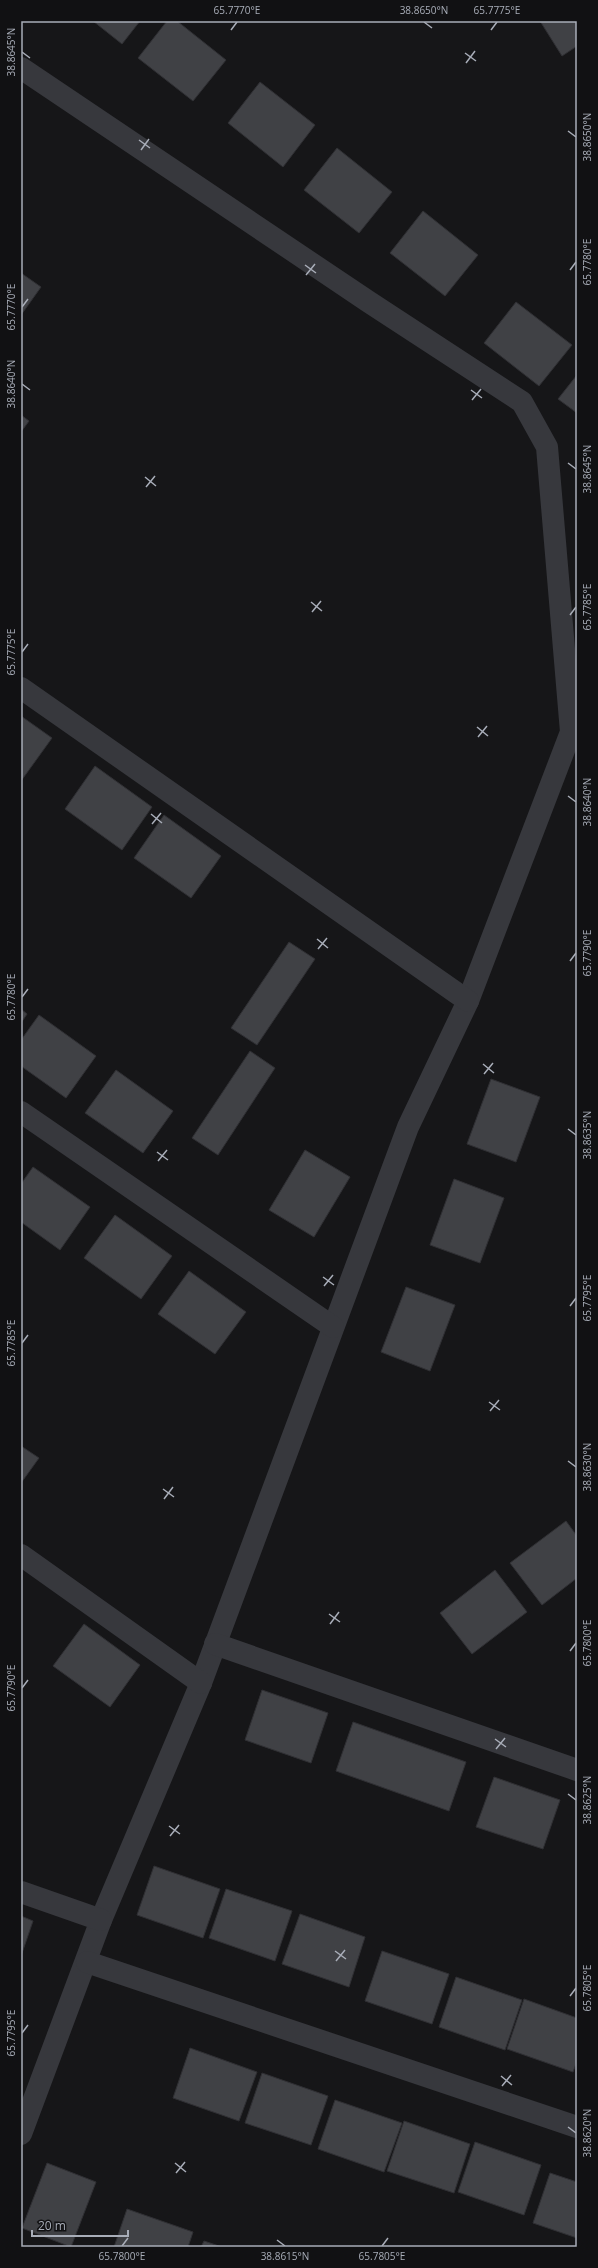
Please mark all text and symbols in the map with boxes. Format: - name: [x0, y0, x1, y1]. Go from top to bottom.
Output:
- text: 65.7770°E: [214, 3, 260, 17]
- text: 38.8650°N: [400, 3, 448, 17]
- text: 65.7775°E: [474, 3, 520, 17]
- text: 38.8645°N: [4, 28, 18, 76]
- text: 38.8650°N: [580, 113, 594, 161]
- text: 65.7780°E: [580, 239, 594, 285]
- text: 65.7770°E: [4, 284, 18, 330]
- text: 38.8640°N: [4, 360, 18, 408]
- text: 38.8645°N: [580, 445, 594, 493]
- text: 65.7785°E: [580, 584, 594, 630]
- text: 65.7775°E: [4, 629, 18, 675]
- text: 38.8640°N: [580, 778, 594, 826]
- text: 65.7790°E: [580, 930, 594, 976]
- text: 65.7780°E: [4, 974, 18, 1020]
- text: 38.8635°N: [580, 1111, 594, 1159]
- text: 65.7795°E: [580, 1275, 594, 1321]
- text: 65.7785°E: [4, 1320, 18, 1366]
- text: 38.8630°N: [580, 1443, 594, 1491]
- text: 65.7800°E: [580, 1620, 594, 1666]
- text: 65.7790°E: [4, 1665, 18, 1711]
- text: 38.8625°N: [580, 1776, 594, 1824]
- text: 65.7805°E: [580, 1965, 594, 2011]
- text: 65.7795°E: [4, 2010, 18, 2056]
- text: 38.8620°N: [580, 2109, 594, 2157]
- scale bar: [32, 2212, 128, 2238]
- text: 20 m: [38, 2217, 66, 2234]
- text: 65.7800°E: [99, 2249, 145, 2263]
- text: 38.8615°N: [261, 2249, 309, 2263]
- text: 65.7805°E: [359, 2249, 405, 2263]

